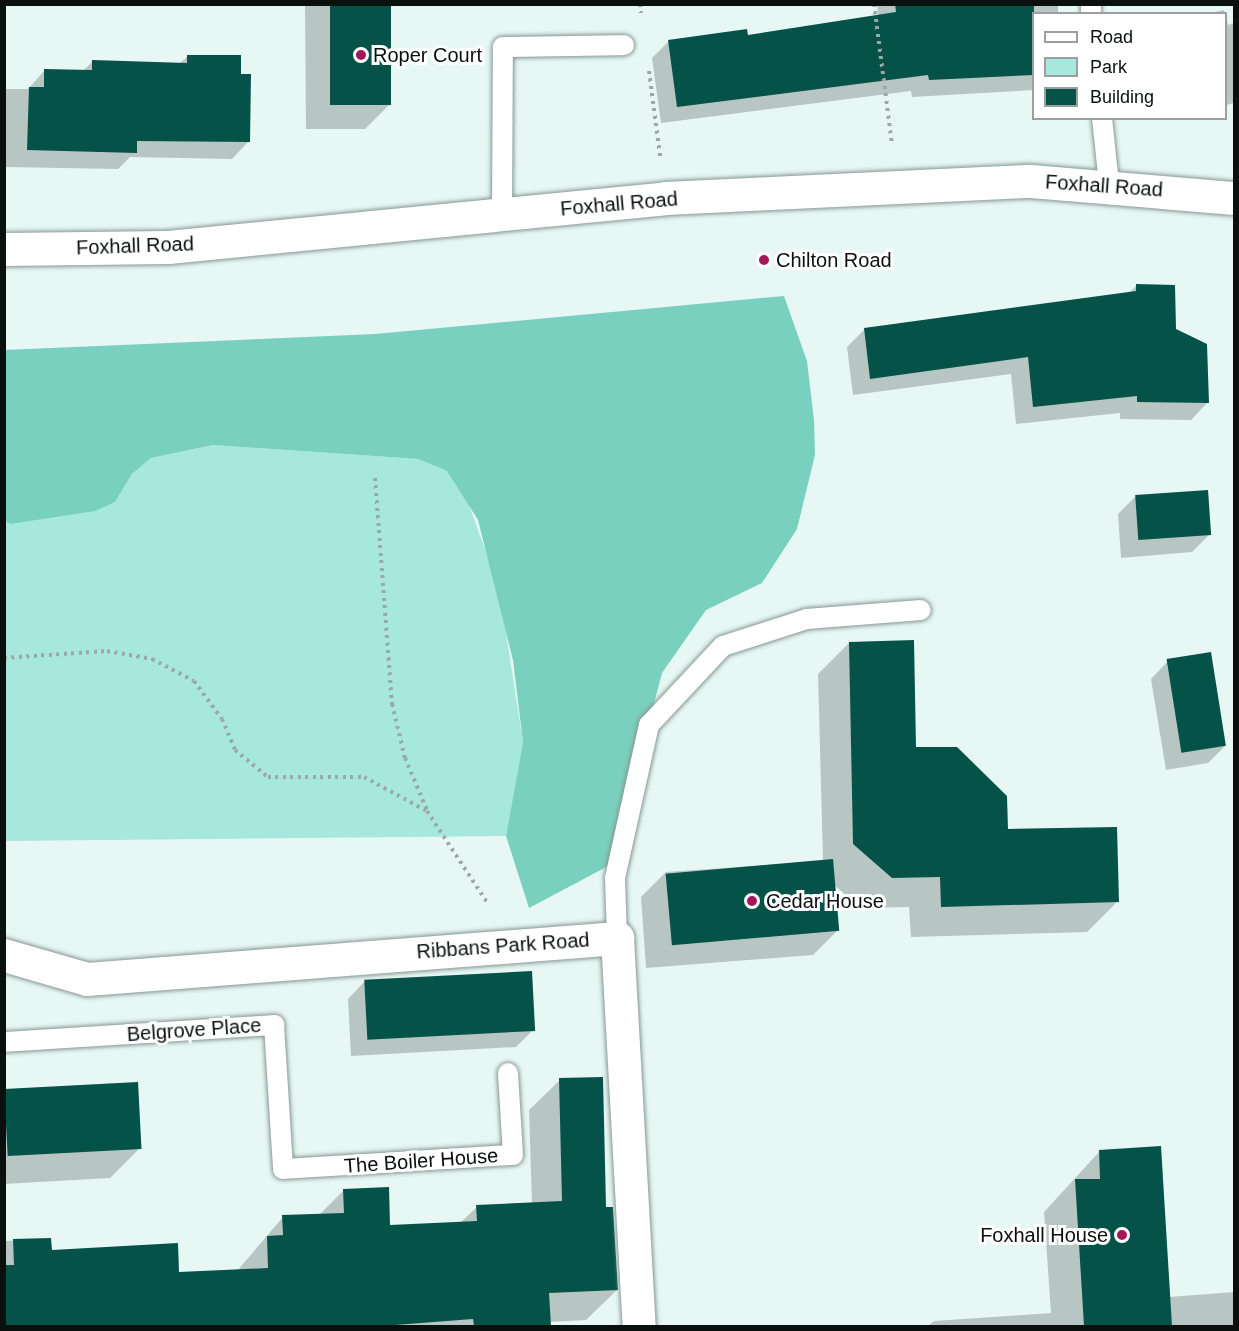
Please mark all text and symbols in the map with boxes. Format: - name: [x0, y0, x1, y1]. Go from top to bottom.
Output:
- legend: [1032, 12, 1227, 120]
- text: Road: [1090, 27, 1133, 47]
- place label: Roper Court: [373, 43, 482, 67]
- marker: Roper Court: [354, 48, 368, 62]
- text: Park: [1090, 57, 1127, 77]
- text: Building: [1090, 87, 1154, 107]
- street label: Foxhall Road: [1044, 170, 1164, 202]
- street label: Foxhall Road: [559, 187, 679, 221]
- street label: Foxhall Road: [76, 232, 194, 260]
- place label: Chilton Road: [776, 248, 892, 272]
- marker: Chilton Road: [757, 253, 771, 267]
- place label: Cedar House: [766, 889, 884, 913]
- marker: Cedar House: [743, 892, 761, 910]
- street label: Ribbans Park Road: [416, 928, 590, 964]
- street label: Belgrove Place: [126, 1013, 262, 1047]
- street label: The Boiler House: [343, 1144, 499, 1178]
- place label: Foxhall House: [980, 1223, 1108, 1247]
- marker: Foxhall House: [1113, 1226, 1131, 1244]

